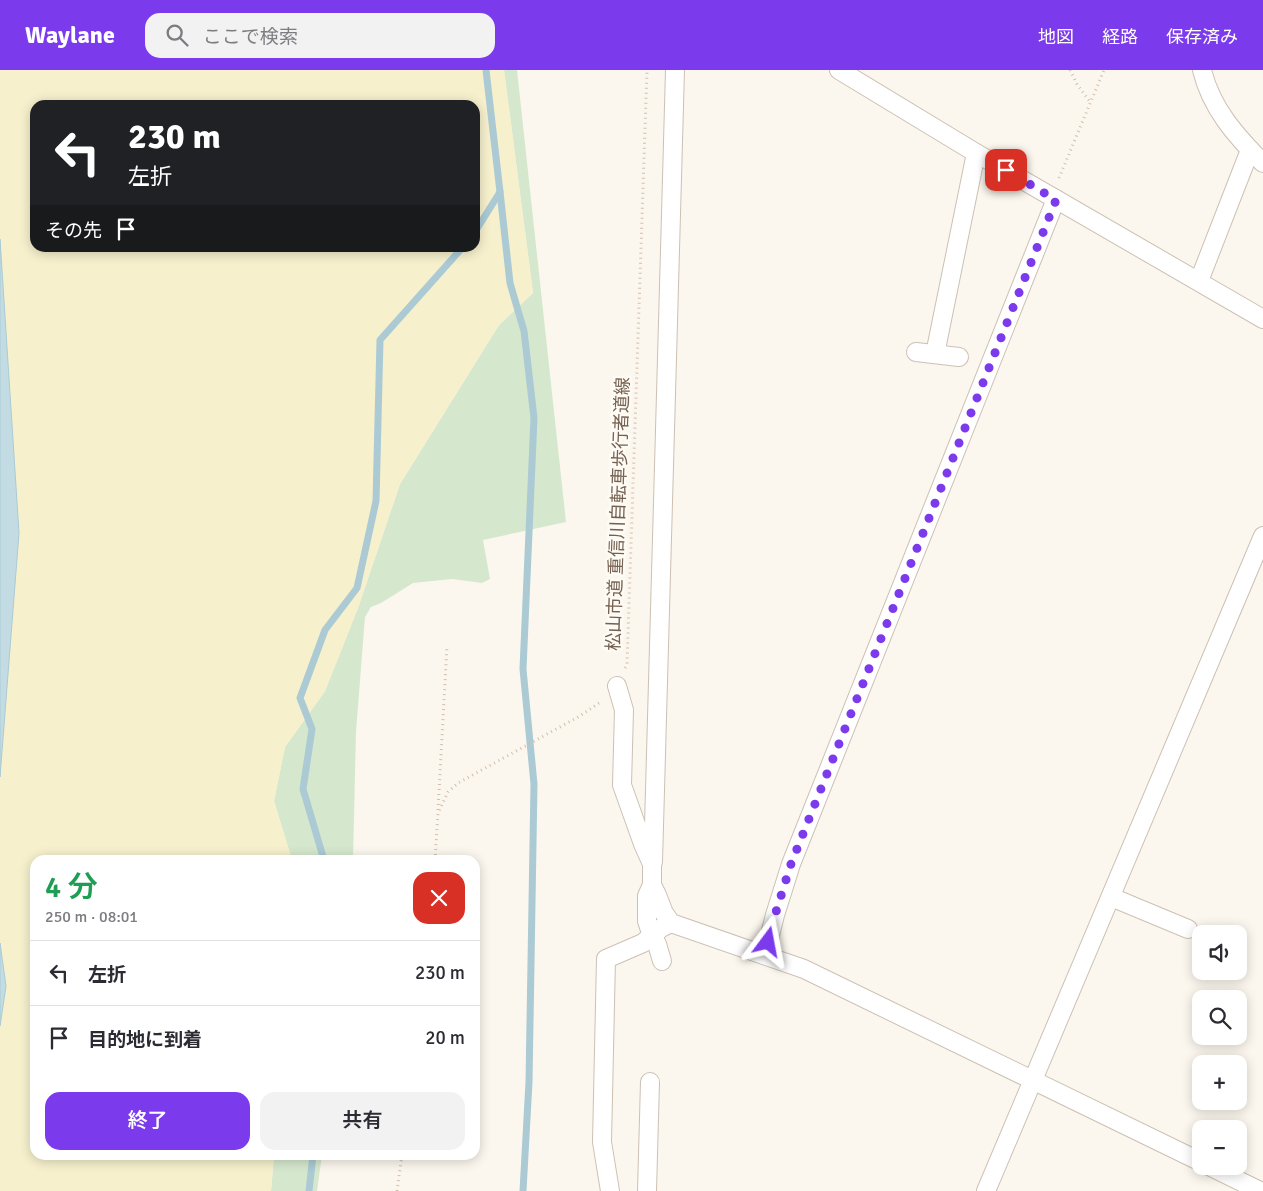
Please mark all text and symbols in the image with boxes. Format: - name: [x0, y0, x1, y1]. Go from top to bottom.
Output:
- search box: [145, 13, 495, 58]
- text: Waylane: [25, 20, 115, 50]
- icon: search: [163, 21, 191, 49]
- text: ここで検索: [203, 25, 298, 49]
- text: 地図: [1038, 26, 1074, 48]
- text: 経路: [1102, 26, 1138, 48]
- text: 保存済み: [1166, 26, 1238, 48]
- text: 230 m: [128, 115, 221, 158]
- icon: left: [45, 120, 110, 185]
- pin: [985, 149, 1027, 191]
- icon: arrive: [992, 156, 1020, 184]
- text: 左折: [128, 163, 172, 190]
- icon: arrive: [112, 215, 140, 243]
- text: その先: [45, 219, 102, 243]
- street label: 松山市道 重信川自転車歩行者道線: [602, 377, 634, 651]
- text: 4 分: [45, 869, 98, 906]
- button: close: [413, 872, 465, 924]
- text: 250 m · 08:01: [45, 907, 138, 927]
- position arrow: [741, 915, 793, 967]
- map controls: [1192, 925, 1247, 1175]
- button: sound: [1192, 925, 1247, 980]
- icon: left: [45, 959, 73, 987]
- text: 230 m: [415, 961, 465, 985]
- text: 左折: [88, 963, 126, 987]
- button: search: [1192, 990, 1247, 1045]
- icon: arrive: [45, 1024, 73, 1052]
- text: 20 m: [425, 1026, 465, 1050]
- text: 目的地に到着: [88, 1028, 202, 1052]
- button: +: [1192, 1055, 1247, 1110]
- button: 終了: [45, 1092, 250, 1150]
- button: 共有: [260, 1092, 465, 1150]
- button: −: [1192, 1120, 1247, 1175]

